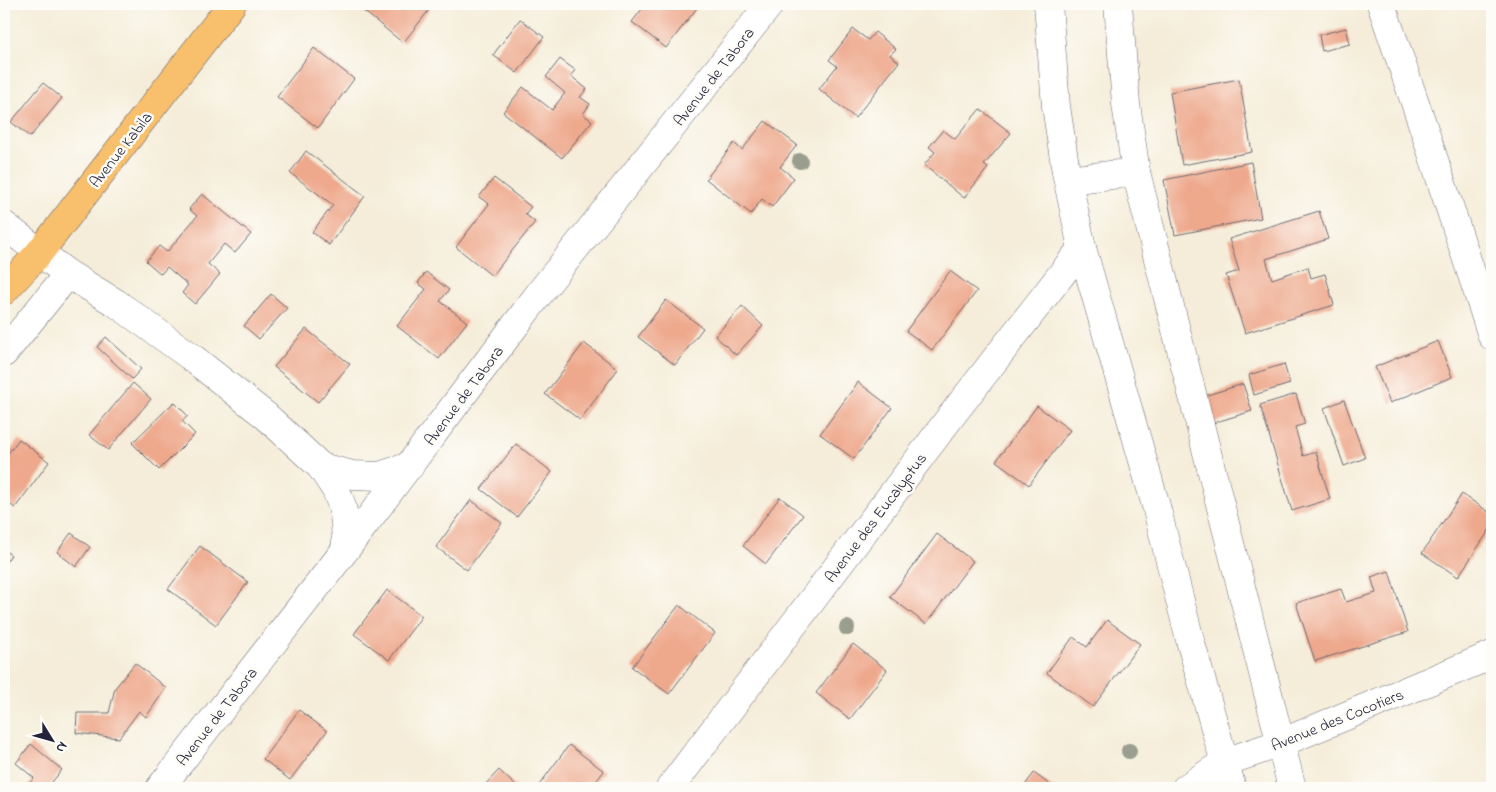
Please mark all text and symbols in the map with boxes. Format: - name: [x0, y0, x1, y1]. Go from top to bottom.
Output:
- street label: Avenue de Tabora: [668, 22, 761, 132]
- street label: Avenue Kabila: [84, 107, 159, 193]
- street label: Avenue de Tabora: [419, 341, 510, 451]
- street label: Avenue des Eucalyptus: [820, 448, 934, 588]
- street label: Avenue de Tabora: [171, 662, 264, 772]
- street label: Avenue des Cocotiers: [1268, 683, 1408, 758]
- north arrow: [28, 714, 78, 764]
- text: N: [50, 737, 72, 757]

